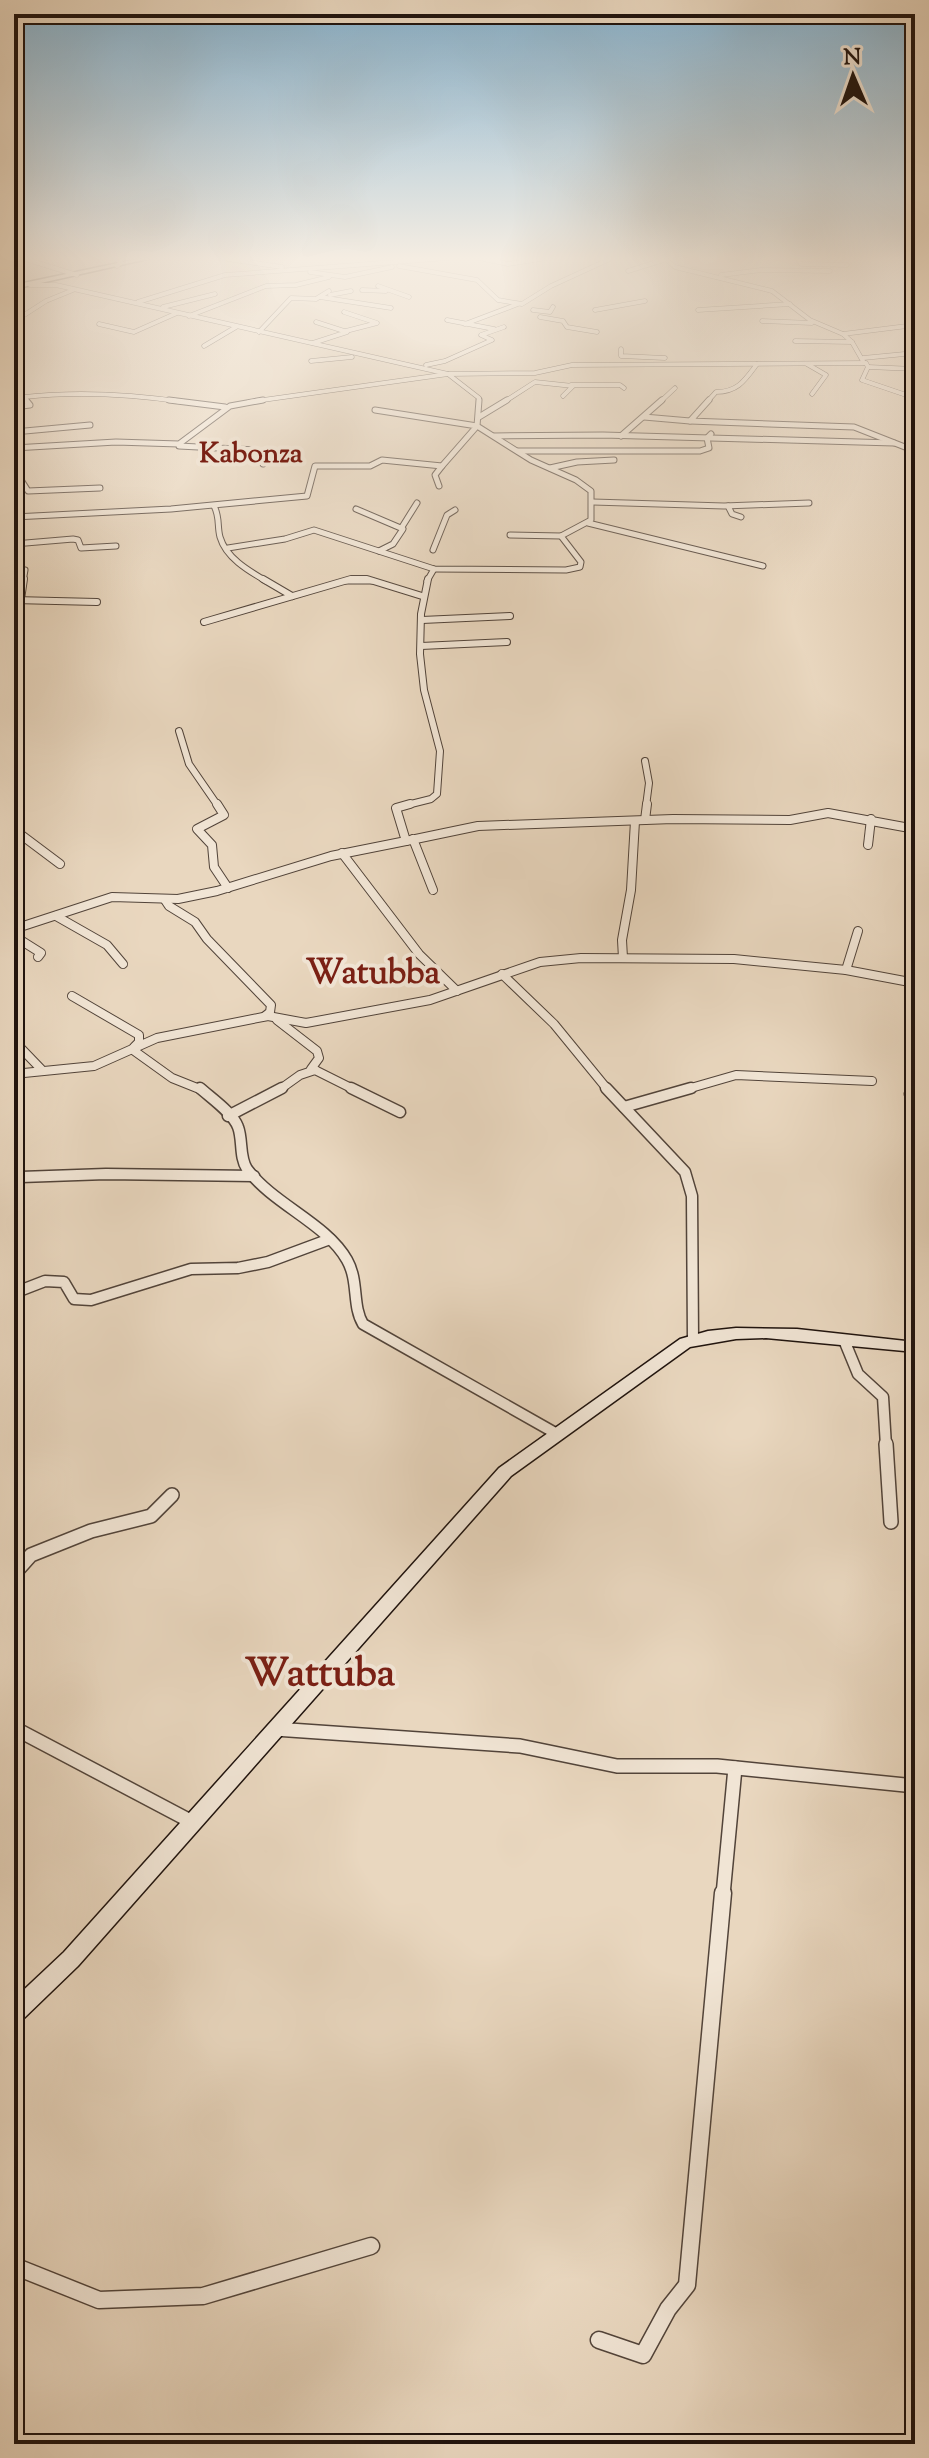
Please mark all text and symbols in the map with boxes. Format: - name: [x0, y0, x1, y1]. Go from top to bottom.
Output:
- north arrow: [813, 36, 893, 116]
- text: N: [843, 43, 862, 75]
- district label: Kabonza: [199, 435, 303, 475]
- district label: Watubba: [306, 950, 441, 999]
- district label: Wattuba: [245, 1647, 396, 1704]

